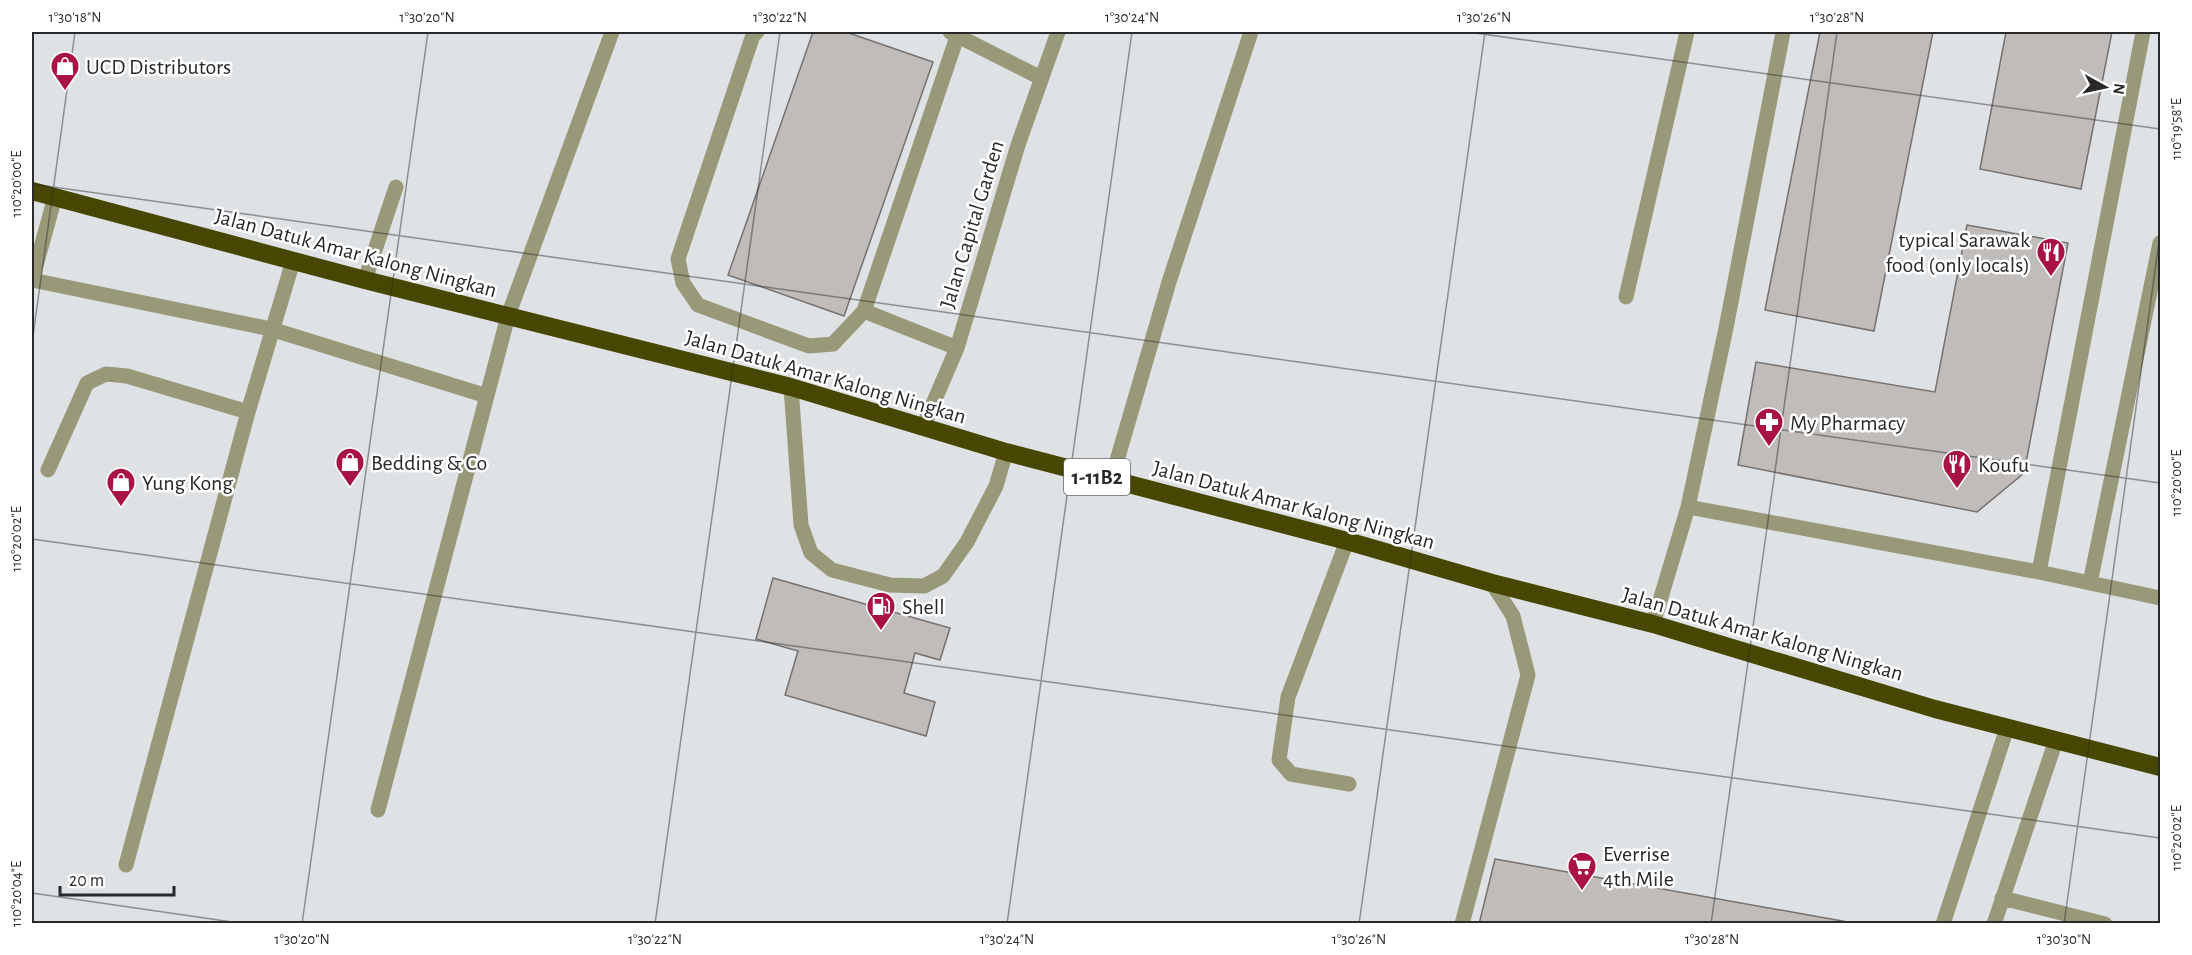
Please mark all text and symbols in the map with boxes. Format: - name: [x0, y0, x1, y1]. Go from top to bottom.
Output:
- text: 1°30'18"N: [49, 10, 101, 25]
- text: 1°30'20"N: [399, 10, 455, 25]
- text: 1°30'22"N: [753, 10, 807, 25]
- text: 1°30'24"N: [1105, 10, 1159, 25]
- text: 1°30'26"N: [1457, 10, 1511, 25]
- text: 1°30'28"N: [1810, 10, 1864, 25]
- shop icon: UCD Distributors: [49, 50, 81, 92]
- place label: UCD Distributors: [86, 56, 231, 78]
- north arrow: [2075, 57, 2135, 117]
- text: N: [2110, 82, 2128, 96]
- text: 110°19'58"E: [2169, 98, 2184, 160]
- street label: Jalan Capital Garden: [936, 138, 1008, 311]
- text: 110°20'00"E: [9, 150, 24, 218]
- street label: Jalan Datuk Amar Kalong Ningkan: [212, 205, 499, 301]
- place label: typical Sarawak food (only locals): [1885, 229, 2030, 276]
- restaurant icon: typical Sarawak food (only locals): [2035, 236, 2067, 278]
- street label: Jalan Datuk Amar Kalong Ningkan: [683, 326, 969, 428]
- pharmacy icon: My Pharmacy: [1753, 406, 1785, 448]
- place label: My Pharmacy: [1790, 412, 1906, 434]
- shop icon: Bedding & Co: [334, 446, 366, 488]
- restaurant icon: Koufu: [1941, 448, 1973, 490]
- text: 110°20'00"E: [2169, 449, 2184, 517]
- place label: Bedding & Co: [371, 452, 487, 474]
- place label: Koufu: [1978, 454, 2029, 476]
- street label: Jalan Datuk Amar Kalong Ningkan: [1150, 457, 1437, 553]
- road number: 1-11B2: [1064, 459, 1130, 495]
- shop icon: Yung Kong: [105, 466, 137, 508]
- place label: Yung Kong: [142, 472, 233, 494]
- text: 110°20'02"E: [9, 506, 24, 572]
- street label: Jalan Datuk Amar Kalong Ningkan: [1620, 583, 1906, 685]
- fuel station icon: Shell: [865, 590, 897, 632]
- place label: Shell: [902, 596, 945, 618]
- text: 110°20'02"E: [2169, 805, 2184, 871]
- place label: Everrise 4th Mile: [1603, 843, 1674, 890]
- supermarket icon: Everrise 4th Mile: [1566, 850, 1598, 892]
- scale bar: [60, 859, 174, 897]
- text: 110°20'04"E: [9, 861, 24, 927]
- text: 20 m: [69, 872, 104, 890]
- text: 1°30'20"N: [274, 932, 330, 947]
- text: 1°30'22"N: [628, 932, 682, 947]
- text: 1°30'24"N: [980, 932, 1034, 947]
- text: 1°30'26"N: [1332, 932, 1386, 947]
- text: 1°30'28"N: [1685, 932, 1739, 947]
- text: 1°30'30"N: [2037, 932, 2091, 947]

